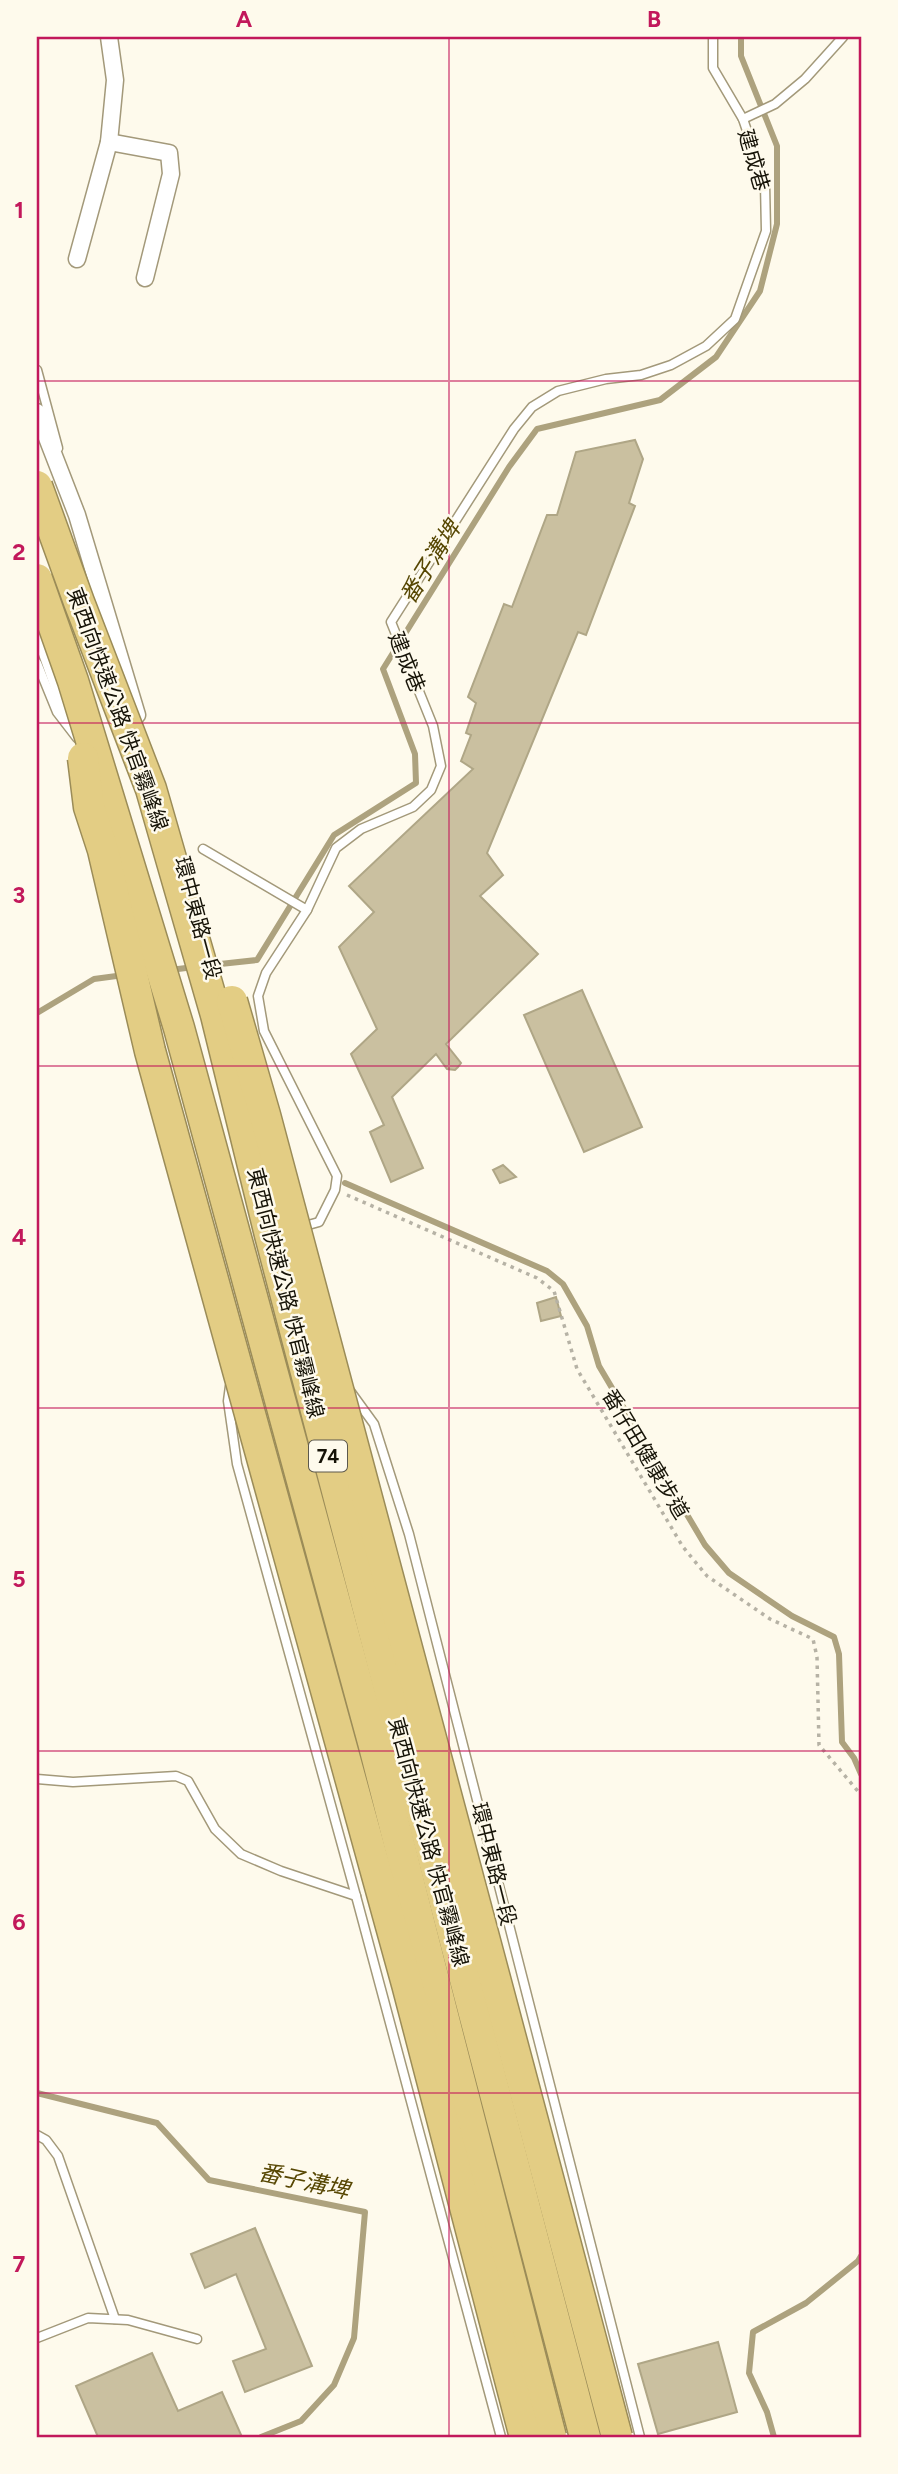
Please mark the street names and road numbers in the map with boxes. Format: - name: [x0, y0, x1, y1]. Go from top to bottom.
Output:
- street label: 建成巷: [733, 126, 775, 194]
- street label: 東西向快速公路 快官霧峰線: [62, 584, 174, 834]
- street label: 建成巷: [384, 628, 430, 696]
- street label: 環中東路一段: [170, 854, 226, 982]
- street label: 東西向快速公路 快官霧峰線: [243, 1165, 329, 1421]
- street label: 番仔田健康步道: [597, 1385, 695, 1523]
- road number: 74: [309, 1440, 347, 1472]
- street label: 東西向快速公路 快官霧峰線: [384, 1715, 474, 1969]
- street label: 環中東路一段: [467, 1800, 521, 1928]

